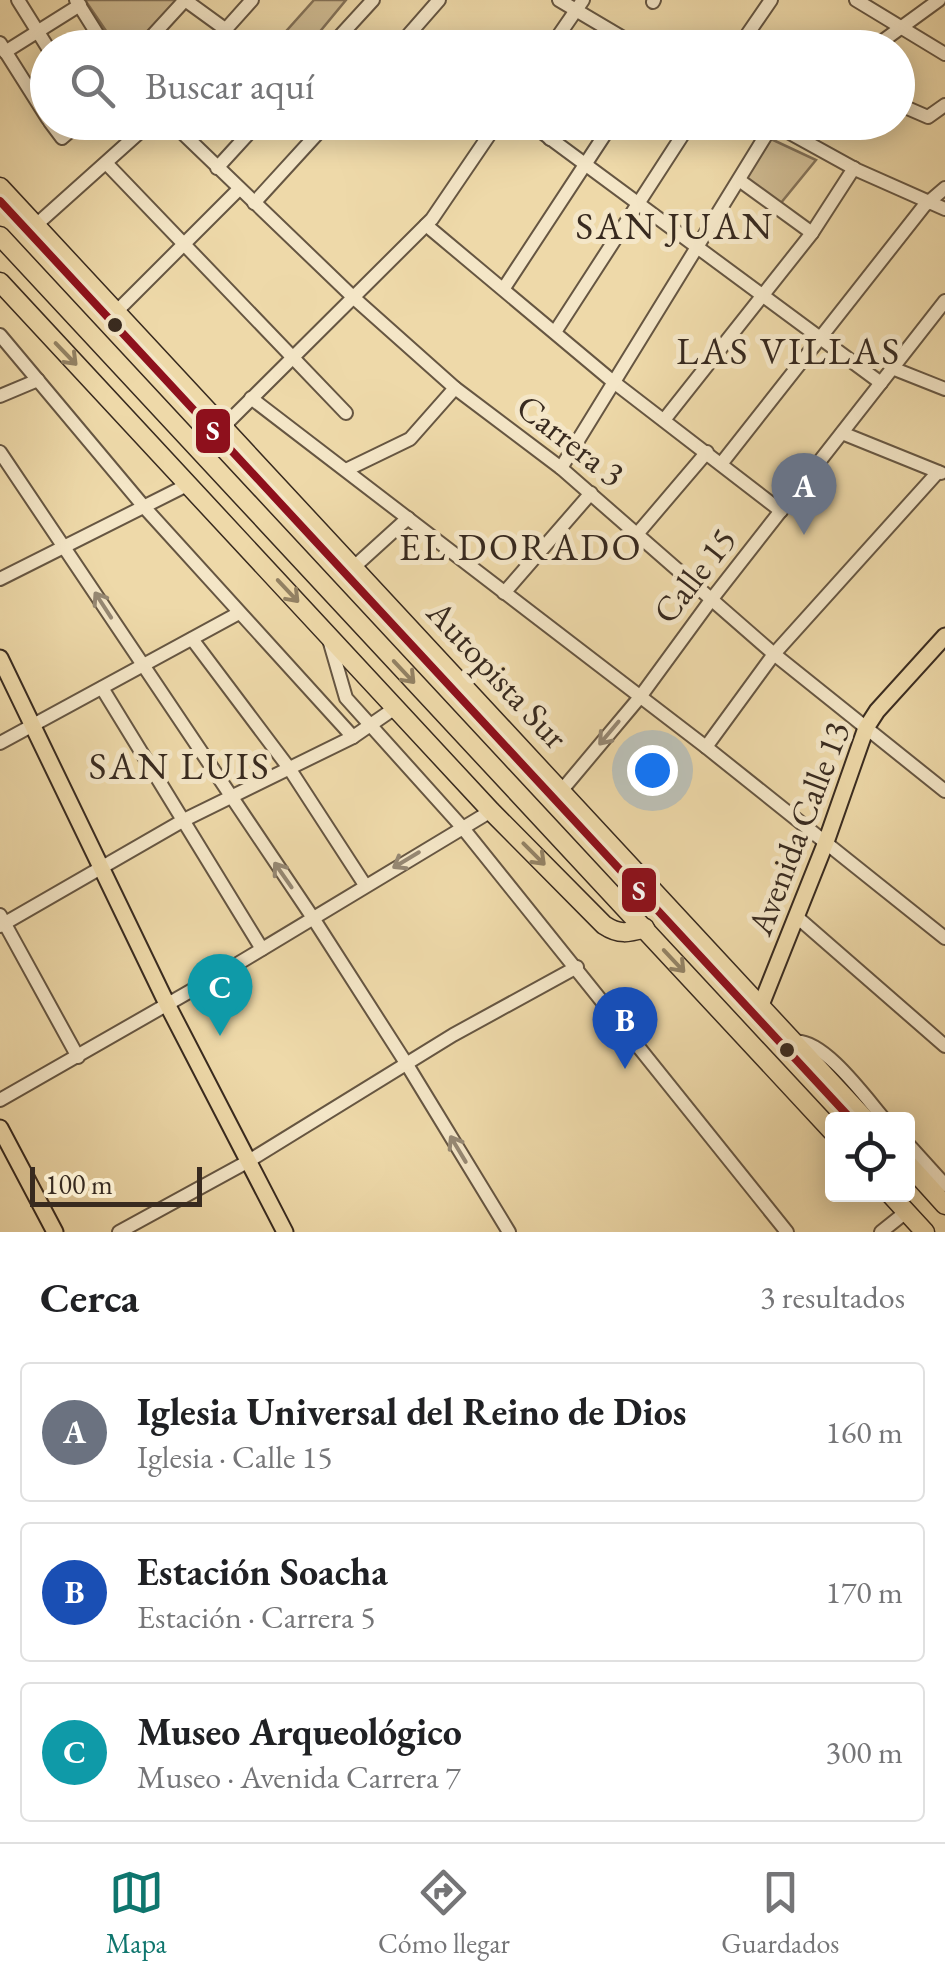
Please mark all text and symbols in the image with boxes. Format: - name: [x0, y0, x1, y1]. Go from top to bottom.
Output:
- search box: [30, 30, 915, 140]
- icon: search: [65, 58, 120, 113]
- text: Buscar aquí: [145, 61, 314, 110]
- district label: SAN JUAN: [575, 201, 775, 250]
- unlabelled marker: [105, 315, 125, 335]
- district label: LAS VILLAS: [676, 326, 902, 375]
- one-way arrow: [54, 342, 78, 366]
- street label: Carrera 3: [508, 384, 634, 496]
- line badge: S: [194, 407, 232, 455]
- text: S: [206, 412, 220, 448]
- pin: A: [772, 452, 836, 535]
- street label: Calle 15: [642, 518, 746, 632]
- district label: EL DORADO: [399, 522, 643, 571]
- one-way arrow: [276, 578, 299, 603]
- street label: Autopista Sur: [417, 589, 579, 758]
- one-way arrow: [93, 591, 114, 619]
- one-way arrow: [392, 658, 416, 684]
- street label: Avenida Calle 13: [736, 715, 859, 942]
- one-way arrow: [598, 720, 620, 746]
- district label: SAN LUIS: [89, 741, 271, 790]
- your location: [627, 745, 678, 796]
- one-way arrow: [521, 842, 545, 866]
- one-way arrow: [392, 850, 421, 870]
- one-way arrow: [273, 862, 294, 890]
- line badge: S: [620, 866, 658, 914]
- text: S: [632, 872, 646, 908]
- one-way arrow: [662, 948, 686, 972]
- pin: C: [188, 954, 252, 1036]
- pin: B: [592, 986, 658, 1069]
- unlabelled marker: [777, 1040, 797, 1060]
- map controls: [825, 1112, 915, 1202]
- button: locate: [825, 1112, 915, 1202]
- one-way arrow: [448, 1135, 468, 1164]
- scale bar: [30, 1162, 202, 1206]
- text: 100 m: [45, 1166, 113, 1202]
- text: Cerca: [40, 1270, 139, 1325]
- text: 3 resultados: [760, 1276, 905, 1318]
- text: Iglesia Universal del Reino de Dios: [137, 1387, 686, 1436]
- text: A: [63, 1411, 86, 1453]
- text: 160 m: [826, 1411, 903, 1453]
- text: Iglesia · Calle 15: [137, 1436, 333, 1478]
- text: Estación Soacha: [137, 1547, 388, 1596]
- text: B: [64, 1571, 85, 1613]
- text: 170 m: [826, 1571, 903, 1613]
- text: Estación · Carrera 5: [137, 1596, 376, 1638]
- text: Museo Arqueológico: [137, 1707, 462, 1756]
- text: C: [63, 1731, 86, 1773]
- text: 300 m: [826, 1731, 903, 1773]
- text: Museo · Avenida Carrera 7: [137, 1756, 461, 1798]
- tab: Mapa: [106, 1865, 167, 1961]
- tab: Cómo llegar: [378, 1865, 510, 1961]
- tab: Guardados: [721, 1865, 839, 1961]

